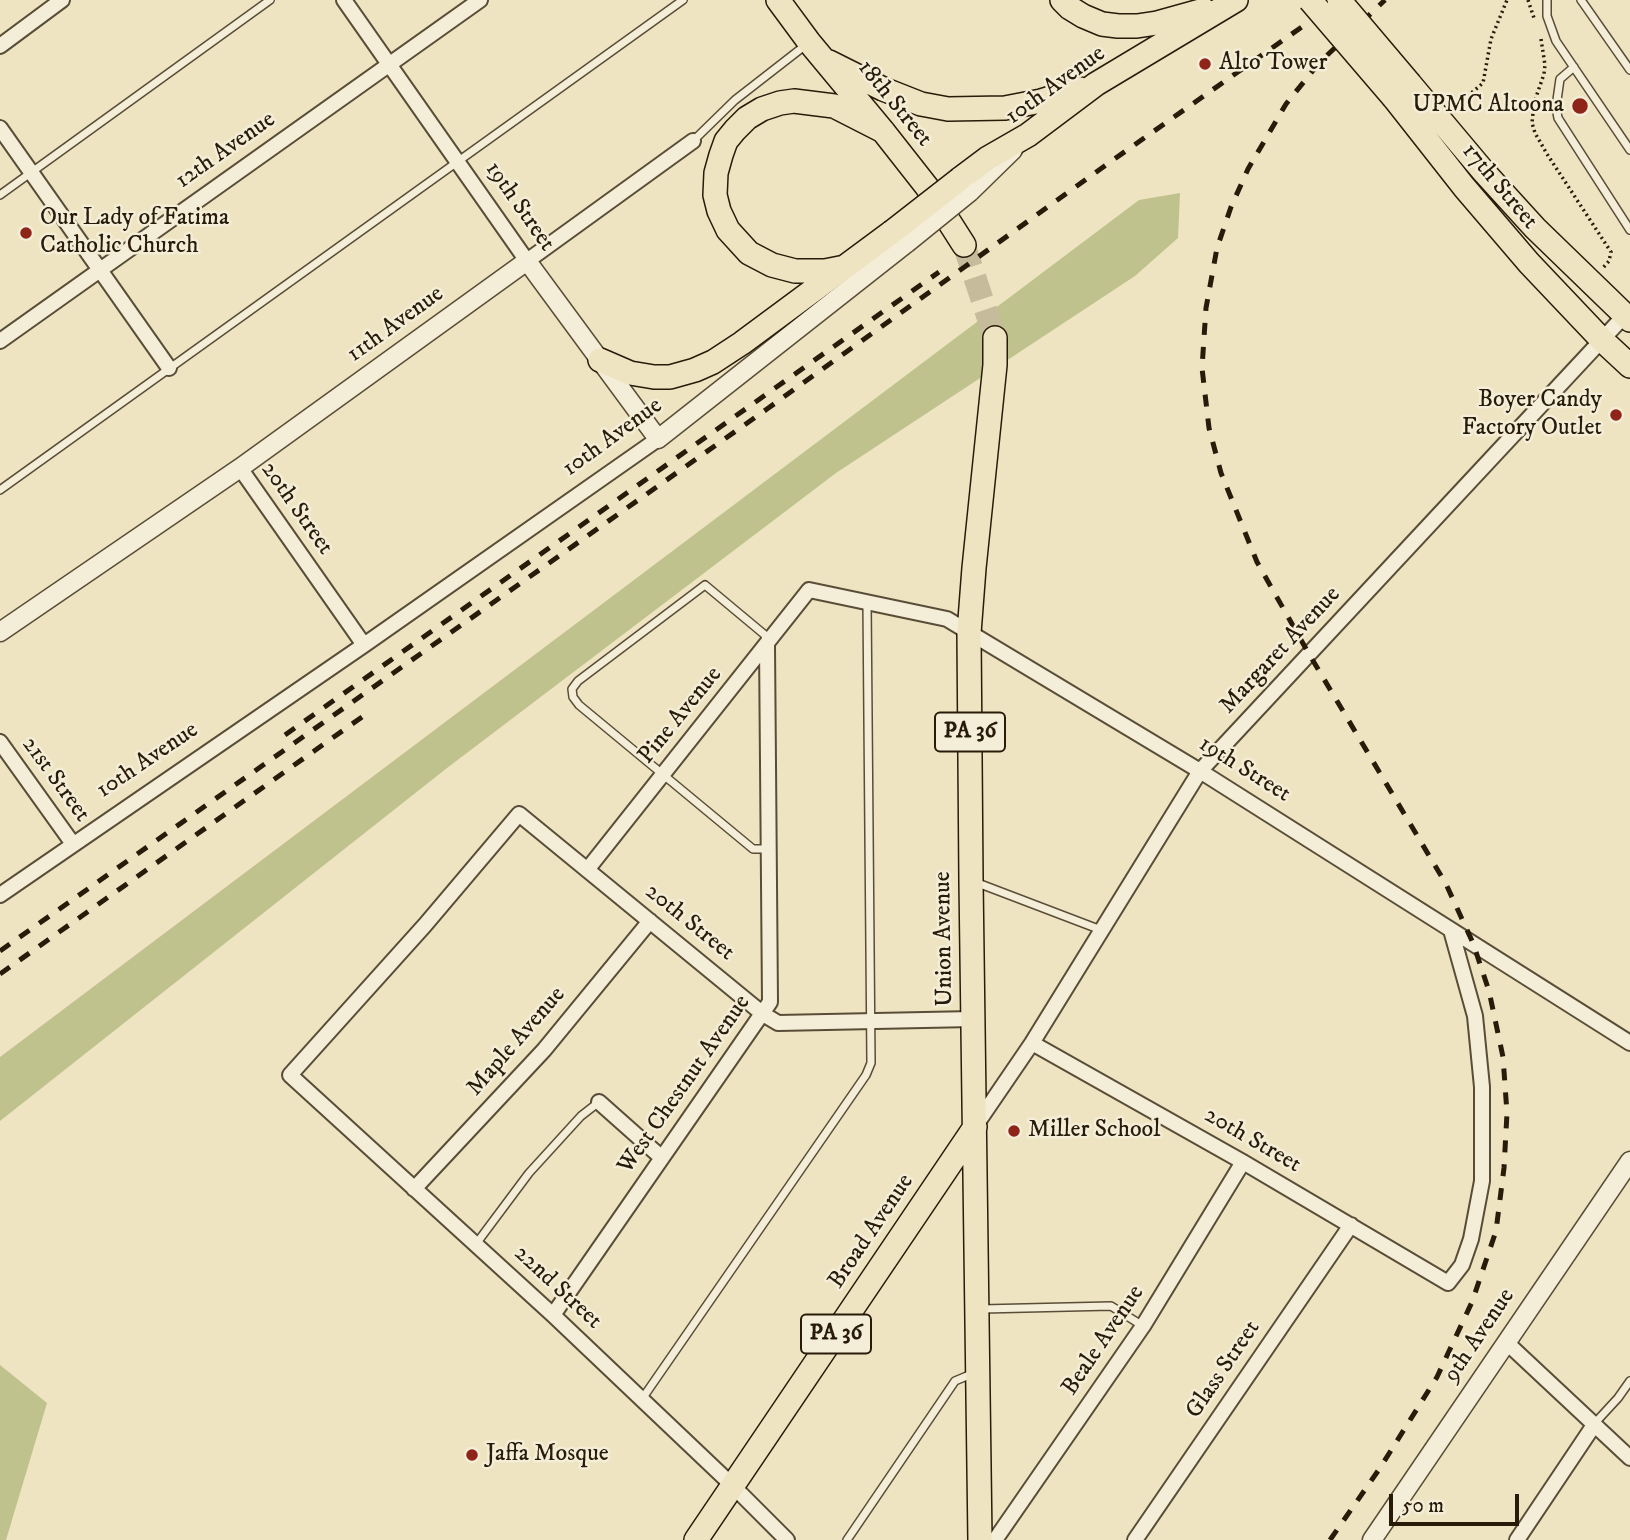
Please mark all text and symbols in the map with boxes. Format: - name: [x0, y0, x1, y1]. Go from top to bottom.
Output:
- street label: 10th Avenue: [1001, 40, 1111, 132]
- place label: Alto Tower: [1219, 50, 1327, 78]
- street label: 18th Street: [850, 55, 938, 153]
- marker: Alto Tower: [1197, 56, 1213, 72]
- place label: UPMC Altoona: [1412, 92, 1564, 120]
- marker: UPMC Altoona: [1570, 96, 1590, 116]
- street label: 12th Avenue: [171, 106, 281, 196]
- street label: 17th Street: [1455, 138, 1543, 236]
- street label: 19th Street: [478, 157, 560, 257]
- place label: Our Lady of Fatima Catholic Church: [40, 205, 229, 261]
- marker: Our Lady of Fatima Catholic Church: [18, 225, 34, 241]
- street label: 11th Avenue: [342, 280, 450, 370]
- place label: Boyer Candy Factory Outlet: [1462, 387, 1602, 443]
- street label: 10th Avenue: [558, 392, 668, 484]
- marker: Boyer Candy Factory Outlet: [1608, 407, 1624, 423]
- street label: 20th Street: [254, 457, 338, 561]
- street label: Margaret Avenue: [1215, 581, 1347, 721]
- street label: Pine Avenue: [633, 662, 729, 770]
- road number: PA 36: [935, 712, 1005, 752]
- street label: 10th Avenue: [92, 717, 204, 805]
- street label: 19th Street: [1193, 731, 1295, 809]
- street label: 21st Street: [14, 732, 96, 828]
- street label: Union Avenue: [929, 871, 961, 1007]
- street label: 20th Street: [638, 878, 740, 968]
- street label: Maple Avenue: [462, 981, 572, 1103]
- street label: West Chestnut Avenue: [612, 990, 758, 1180]
- street label: 20th Street: [1199, 1102, 1305, 1180]
- place label: Miller School: [1028, 1117, 1160, 1145]
- marker: Miller School: [1006, 1123, 1022, 1139]
- street label: Broad Avenue: [823, 1169, 921, 1295]
- street label: 22nd Street: [507, 1240, 607, 1336]
- street label: Beale Avenue: [1057, 1280, 1151, 1402]
- street label: 9th Avenue: [1438, 1284, 1522, 1388]
- road number: PA 36: [801, 1315, 871, 1354]
- street label: Glass Street: [1181, 1315, 1267, 1425]
- place label: Jaffa Mosque: [486, 1441, 609, 1469]
- marker: Jaffa Mosque: [464, 1447, 480, 1463]
- scale bar: [1392, 1480, 1522, 1524]
- text: 50 m: [1402, 1493, 1444, 1519]

